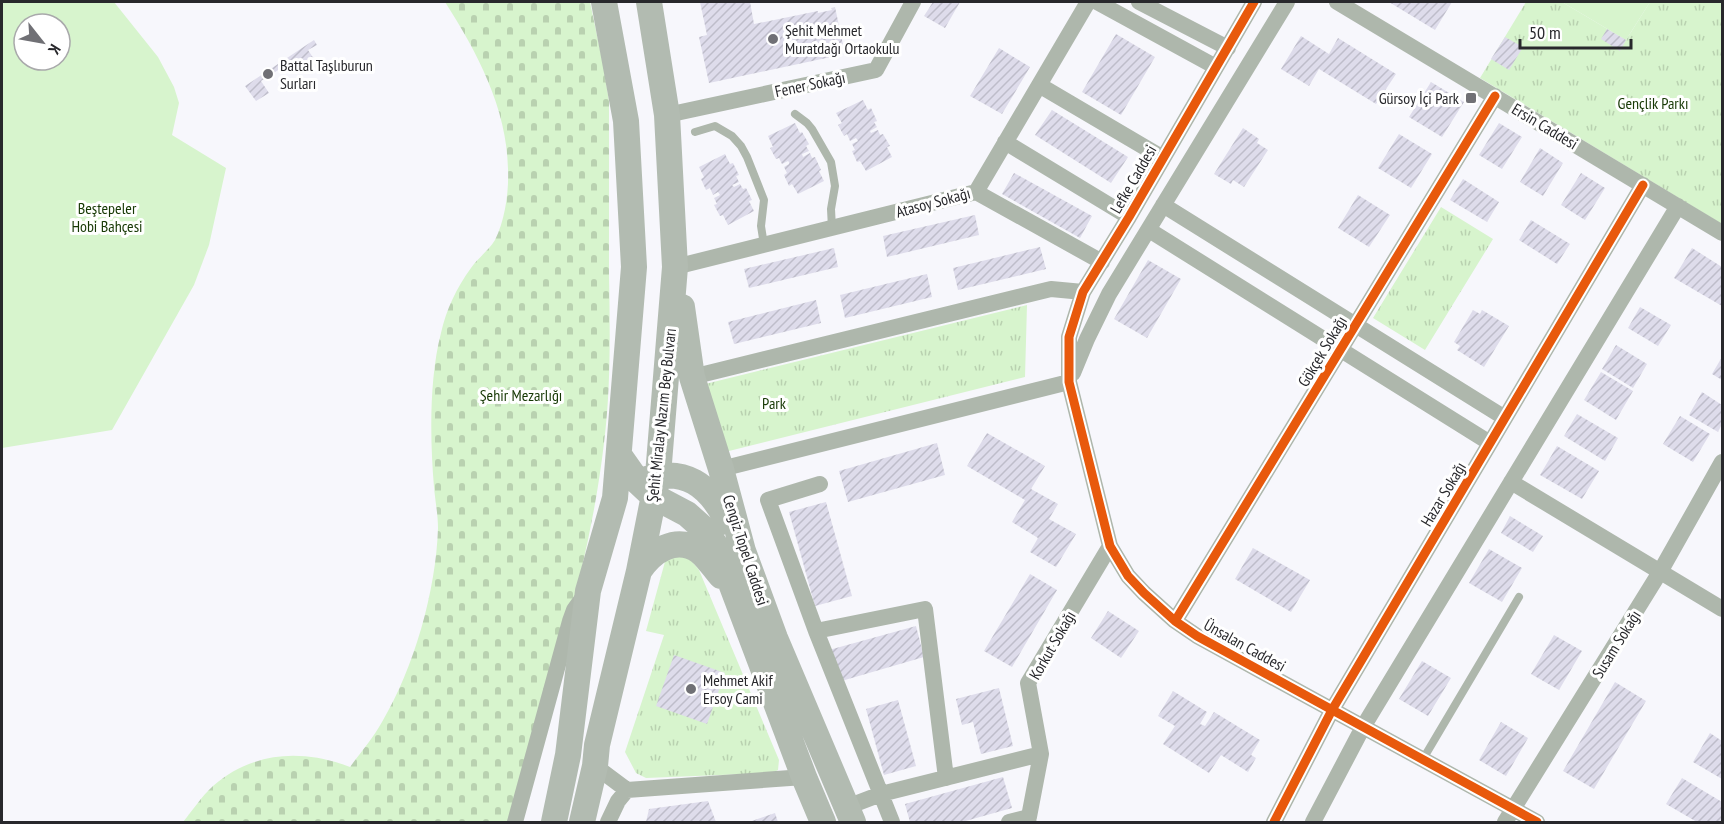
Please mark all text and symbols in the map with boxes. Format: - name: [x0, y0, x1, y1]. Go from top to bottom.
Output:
- north arrow: [12, 12, 72, 72]
- scale bar: [1520, 12, 1631, 50]
- place label: Şehit Mehmet Muratdağı Ortaokulu: [785, 20, 900, 58]
- text: 50 m: [1529, 21, 1561, 44]
- marker: Şehit Mehmet Muratdağı Ortaokulu: [766, 32, 780, 46]
- text: K: [44, 41, 66, 59]
- place label: Battal Taşlıburun Surları: [280, 55, 373, 93]
- marker: Battal Taşlıburun Surları: [261, 67, 275, 81]
- street label: Fener Sokağı: [773, 67, 847, 101]
- place label: Gürsoy İçi Park: [1379, 88, 1460, 108]
- marker: Gürsoy İçi Park: [1464, 91, 1478, 105]
- park label: Gençlik Parkı: [1618, 93, 1688, 113]
- street label: Ersin Caddesi: [1508, 99, 1582, 153]
- street label: Lefke Caddesi: [1105, 141, 1161, 217]
- street label: Atasoy Sokağı: [894, 183, 972, 221]
- park label: Beştepeler Hobi Bahçesi: [71, 198, 143, 236]
- street label: Gökçek Sokağı: [1293, 312, 1351, 390]
- street label: Şehit Miralay Nazım Bey Bulvarı: [642, 327, 680, 503]
- park label: Şehir Mezarlığı: [480, 385, 562, 405]
- park label: Park: [762, 393, 787, 413]
- street label: Hazar Sokağı: [1416, 458, 1470, 530]
- street label: Cengiz Topel Caddesi: [719, 492, 773, 608]
- street label: Susam Sokağı: [1587, 606, 1645, 682]
- street label: Korkut Sokağı: [1024, 607, 1080, 683]
- street label: Ünsalan Caddesi: [1201, 614, 1289, 676]
- place label: Mehmet Akif Ersoy Cami: [703, 670, 773, 708]
- marker: Mehmet Akif Ersoy Cami: [684, 682, 698, 696]

